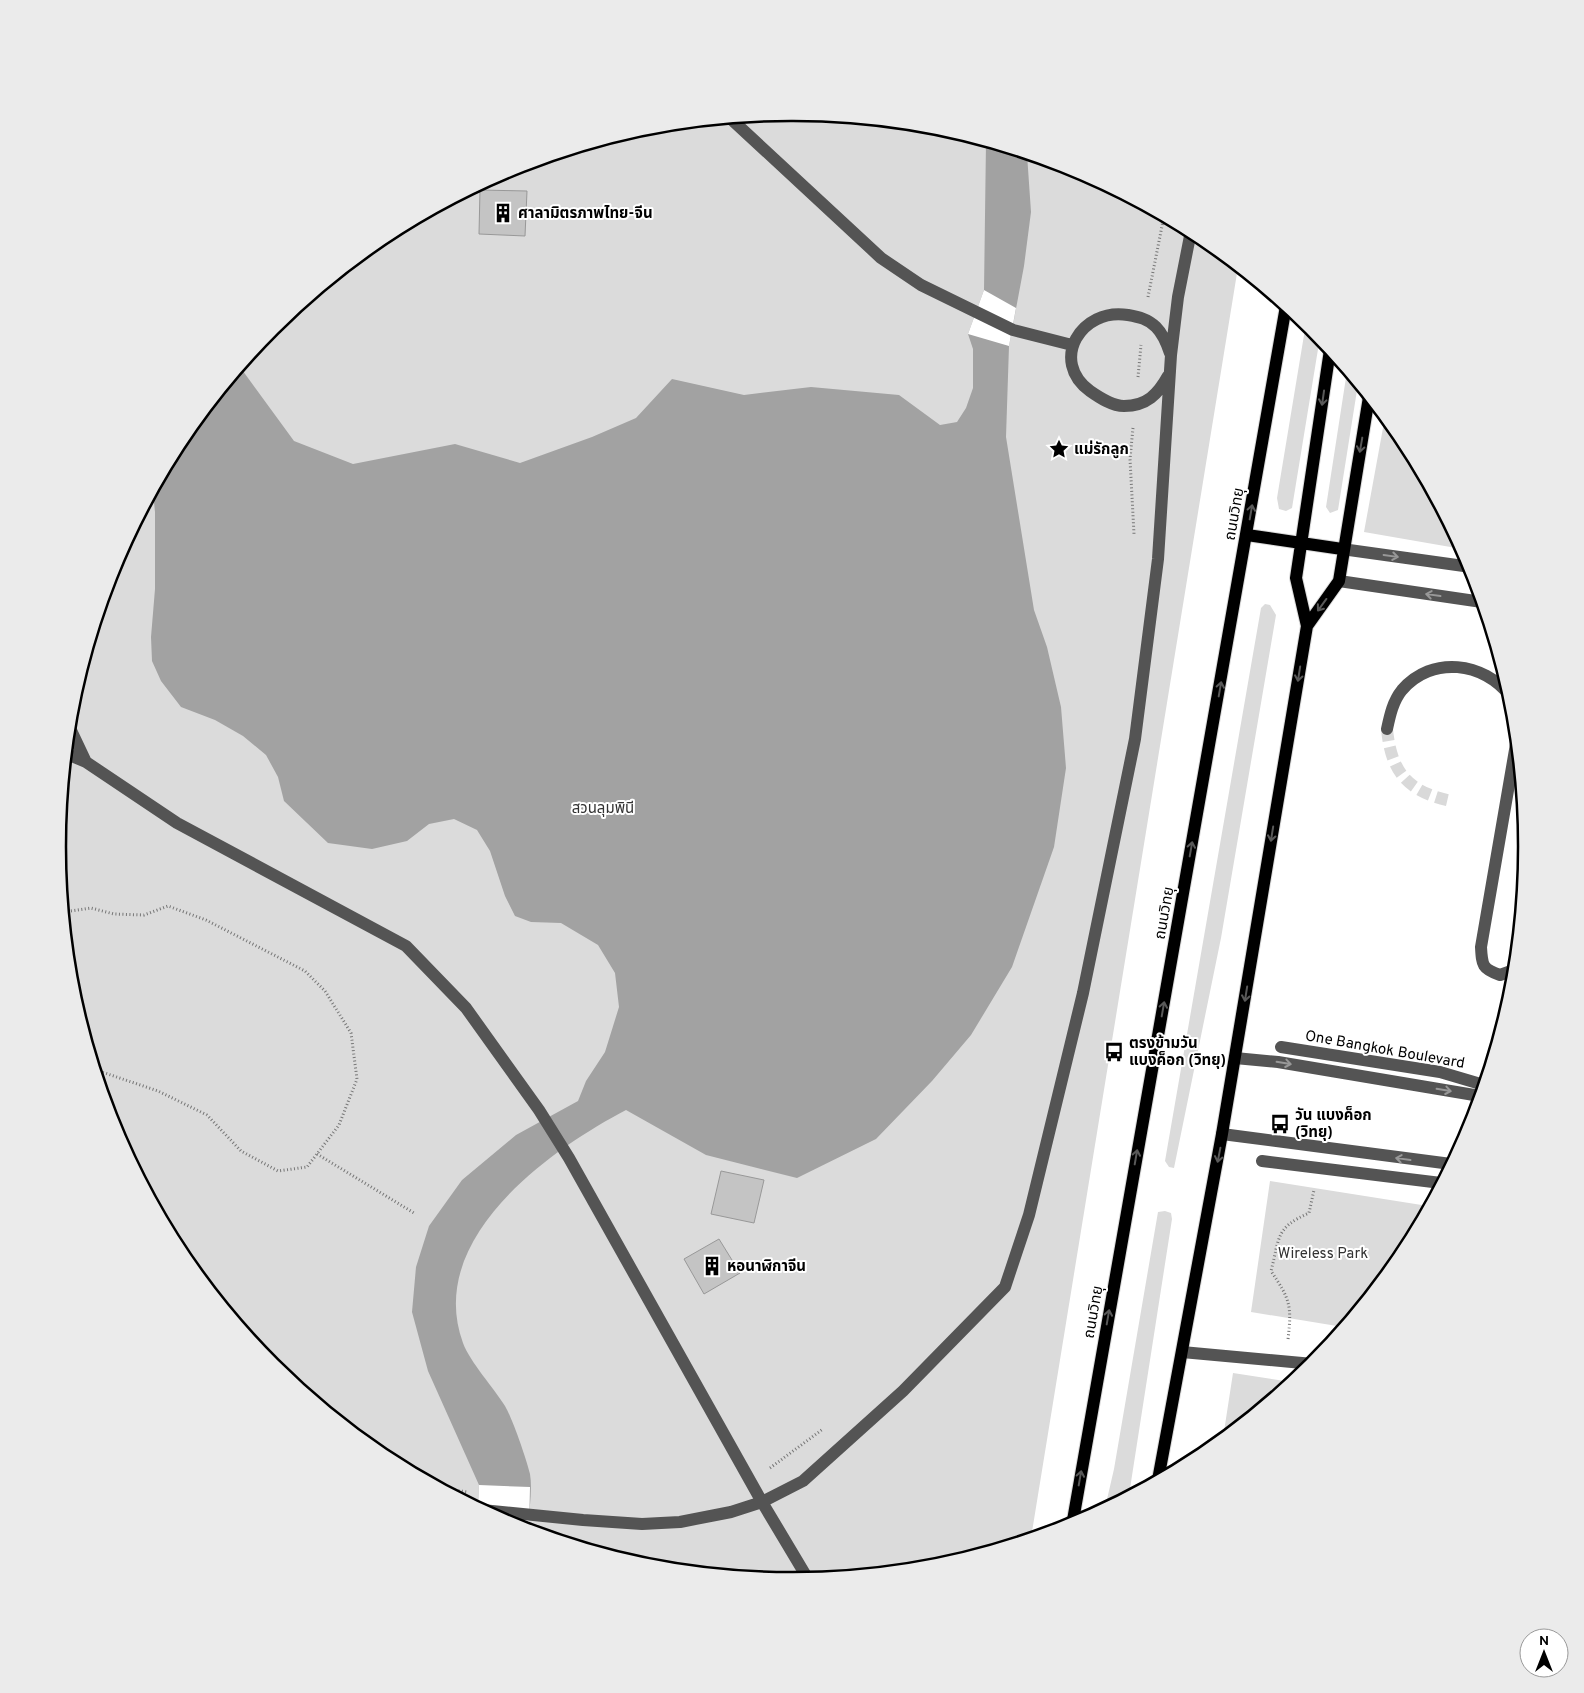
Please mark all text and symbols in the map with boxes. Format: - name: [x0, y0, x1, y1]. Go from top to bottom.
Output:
- building icon: ศาลามิตรภาพไทย-จีน: [492, 202, 514, 224]
- place label: ศาลามิตรภาพไทย-จีน: [518, 205, 653, 224]
- one-way arrow: [1318, 390, 1328, 406]
- one-way arrow: [1355, 437, 1365, 453]
- place icon: แม่รักลูก: [1048, 438, 1070, 460]
- place label: แม่รักลูก: [1074, 440, 1129, 460]
- street label: ถนนวิทยุ: [1222, 487, 1249, 542]
- one-way arrow: [1246, 504, 1256, 520]
- one-way arrow: [1382, 551, 1398, 561]
- one-way arrow: [1426, 590, 1442, 600]
- one-way arrow: [1317, 597, 1327, 611]
- one-way arrow: [1293, 665, 1303, 681]
- one-way arrow: [1215, 682, 1225, 698]
- park label: สวนลุมพินี: [572, 800, 634, 819]
- one-way arrow: [1267, 826, 1277, 842]
- one-way arrow: [1187, 842, 1197, 858]
- street label: ถนนวิทยุ: [1152, 886, 1179, 941]
- one-way arrow: [1240, 986, 1250, 1002]
- one-way arrow: [1159, 1002, 1168, 1018]
- street label: One Bangkok Boulevard: [1303, 1027, 1466, 1074]
- place label: ตรงข้ามวัน แบงค็อก (วิทยุ): [1129, 1034, 1226, 1071]
- bus stop icon: ตรงข้ามวัน แบงค็อก (วิทยุ): [1103, 1041, 1125, 1063]
- one-way arrow: [1275, 1059, 1291, 1069]
- one-way arrow: [1436, 1085, 1452, 1095]
- place label: วัน แบงค็อก (วิทยุ): [1295, 1106, 1372, 1143]
- bus stop icon: วัน แบงค็อก (วิทยุ): [1269, 1113, 1291, 1135]
- one-way arrow: [1213, 1146, 1223, 1162]
- one-way arrow: [1132, 1150, 1142, 1166]
- one-way arrow: [1395, 1154, 1411, 1164]
- park label: Wireless Park: [1278, 1245, 1368, 1264]
- building icon: หอนาฬิกาจีน: [701, 1255, 723, 1277]
- place label: หอนาฬิกาจีน: [727, 1258, 806, 1277]
- street label: ถนนวิทยุ: [1081, 1285, 1108, 1340]
- one-way arrow: [1104, 1310, 1114, 1326]
- one-way arrow: [1076, 1470, 1086, 1486]
- north arrow: [1519, 1628, 1569, 1678]
- text: N: [1539, 1633, 1549, 1650]

